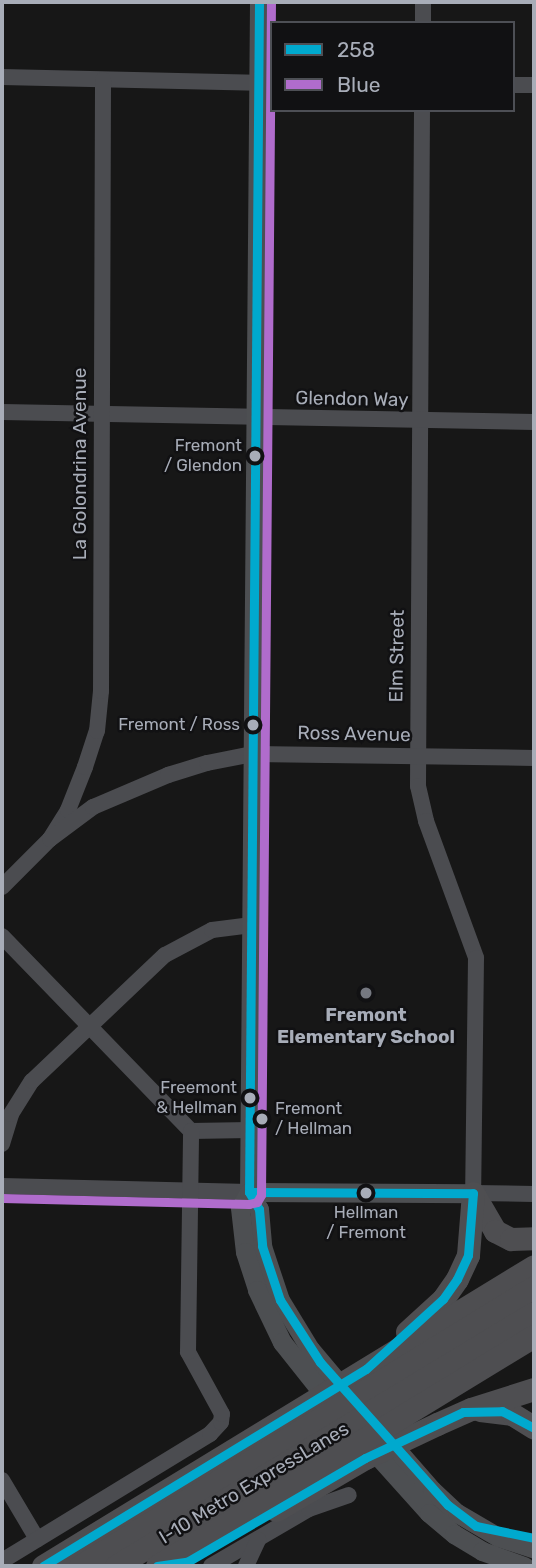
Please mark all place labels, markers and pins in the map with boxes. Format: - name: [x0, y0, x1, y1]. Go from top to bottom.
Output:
- place label: Fremont / Glendon: [164, 436, 242, 476]
- marker: Fremont / Glendon: [248, 449, 262, 463]
- place label: Fremont / Ross: [118, 715, 240, 735]
- marker: Fremont / Ross: [246, 718, 260, 732]
- marker: Fremont Elementary School: [358, 985, 374, 1001]
- place label: Fremont Elementary School: [277, 1004, 455, 1048]
- place label: Freemont & Hellman: [156, 1078, 237, 1118]
- marker: Freemont & Hellman: [243, 1091, 257, 1105]
- place label: Fremont / Hellman: [275, 1099, 352, 1139]
- marker: Fremont / Hellman: [255, 1112, 269, 1126]
- marker: Hellman / Fremont: [359, 1186, 373, 1200]
- place label: Hellman / Fremont: [326, 1203, 406, 1243]

